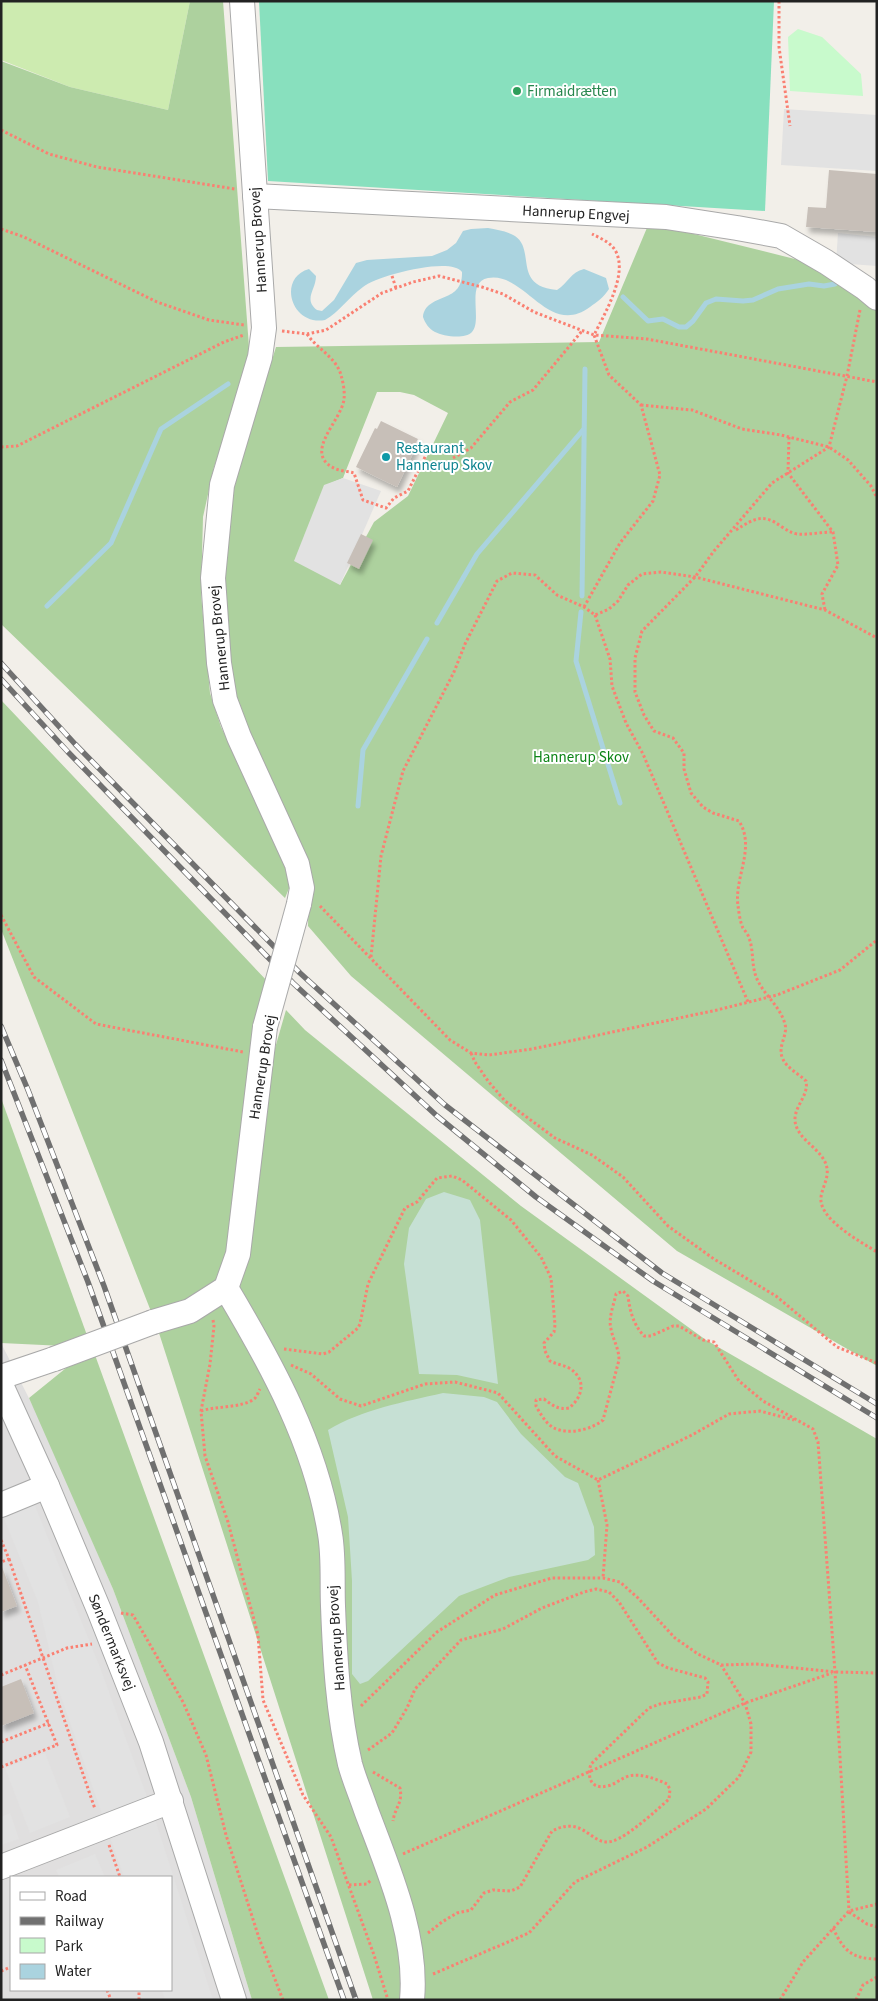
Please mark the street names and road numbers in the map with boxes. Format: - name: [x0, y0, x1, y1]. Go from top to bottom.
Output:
- street label: Hannerup Brovej: [244, 186, 273, 294]
- street label: Hannerup Engvej: [522, 200, 630, 227]
- street label: Hannerup Brovej: [204, 584, 235, 692]
- street label: Hannerup Brovej: [244, 1013, 281, 1121]
- street label: Hannerup Brovej: [322, 1584, 351, 1692]
- street label: Søndermarksvej: [83, 1591, 140, 1694]

